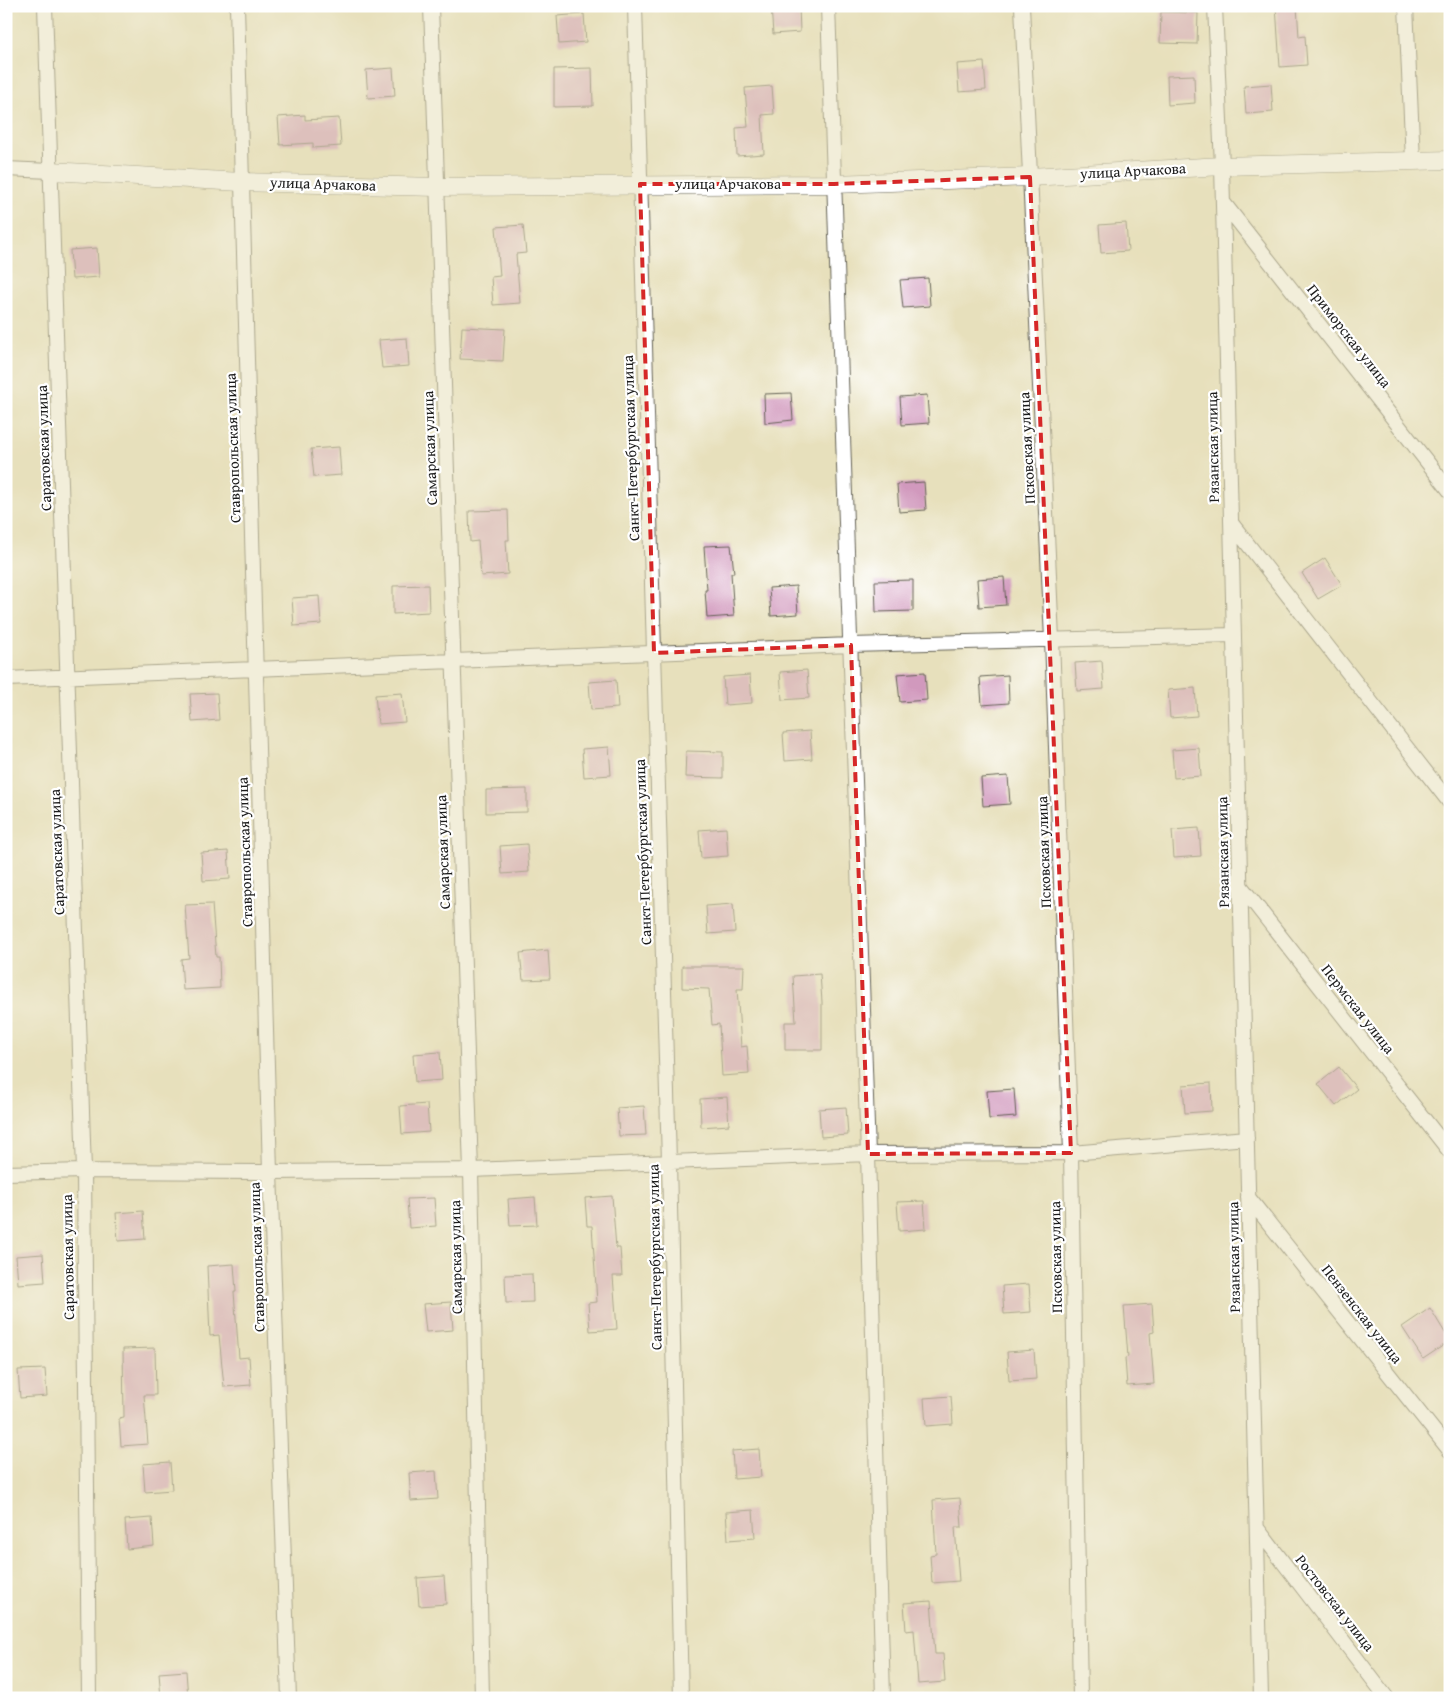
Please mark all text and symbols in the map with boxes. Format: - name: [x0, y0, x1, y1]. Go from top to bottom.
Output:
- street label: улица Арчакова: [1078, 157, 1187, 184]
- street label: улица Арчакова: [269, 171, 377, 196]
- street label: улица Арчакова: [674, 173, 782, 194]
- street label: Приморская улица: [1302, 280, 1397, 393]
- street label: Санкт-Петербургская улица: [617, 354, 644, 541]
- street label: Ставропольская улица: [219, 372, 246, 523]
- street label: Саратовская улица: [31, 384, 56, 511]
- street label: Самарская улица: [417, 390, 442, 505]
- street label: Рязанская улица: [1201, 390, 1224, 503]
- street label: Псковская улица: [1013, 391, 1040, 505]
- street label: Санкт-Петербургская улица: [629, 758, 656, 945]
- street label: Ставропольская улица: [231, 776, 258, 927]
- street label: Саратовская улица: [44, 788, 69, 915]
- street label: Самарская улица: [430, 794, 455, 909]
- street label: Псковская улица: [1031, 795, 1056, 908]
- street label: Рязанская улица: [1211, 795, 1234, 908]
- street label: Пермская улица: [1317, 959, 1401, 1059]
- street label: Санкт-Петербургская улица: [642, 1163, 667, 1350]
- street label: Ставропольская улица: [243, 1181, 270, 1332]
- street label: Саратовская улица: [56, 1193, 79, 1320]
- street label: Самарская улица: [444, 1199, 467, 1314]
- street label: Псковская улица: [1044, 1200, 1067, 1313]
- street label: Рязанская улица: [1222, 1200, 1245, 1313]
- street label: Пензенская улица: [1317, 1260, 1408, 1368]
- street label: Ростовская улица: [1291, 1550, 1380, 1656]

